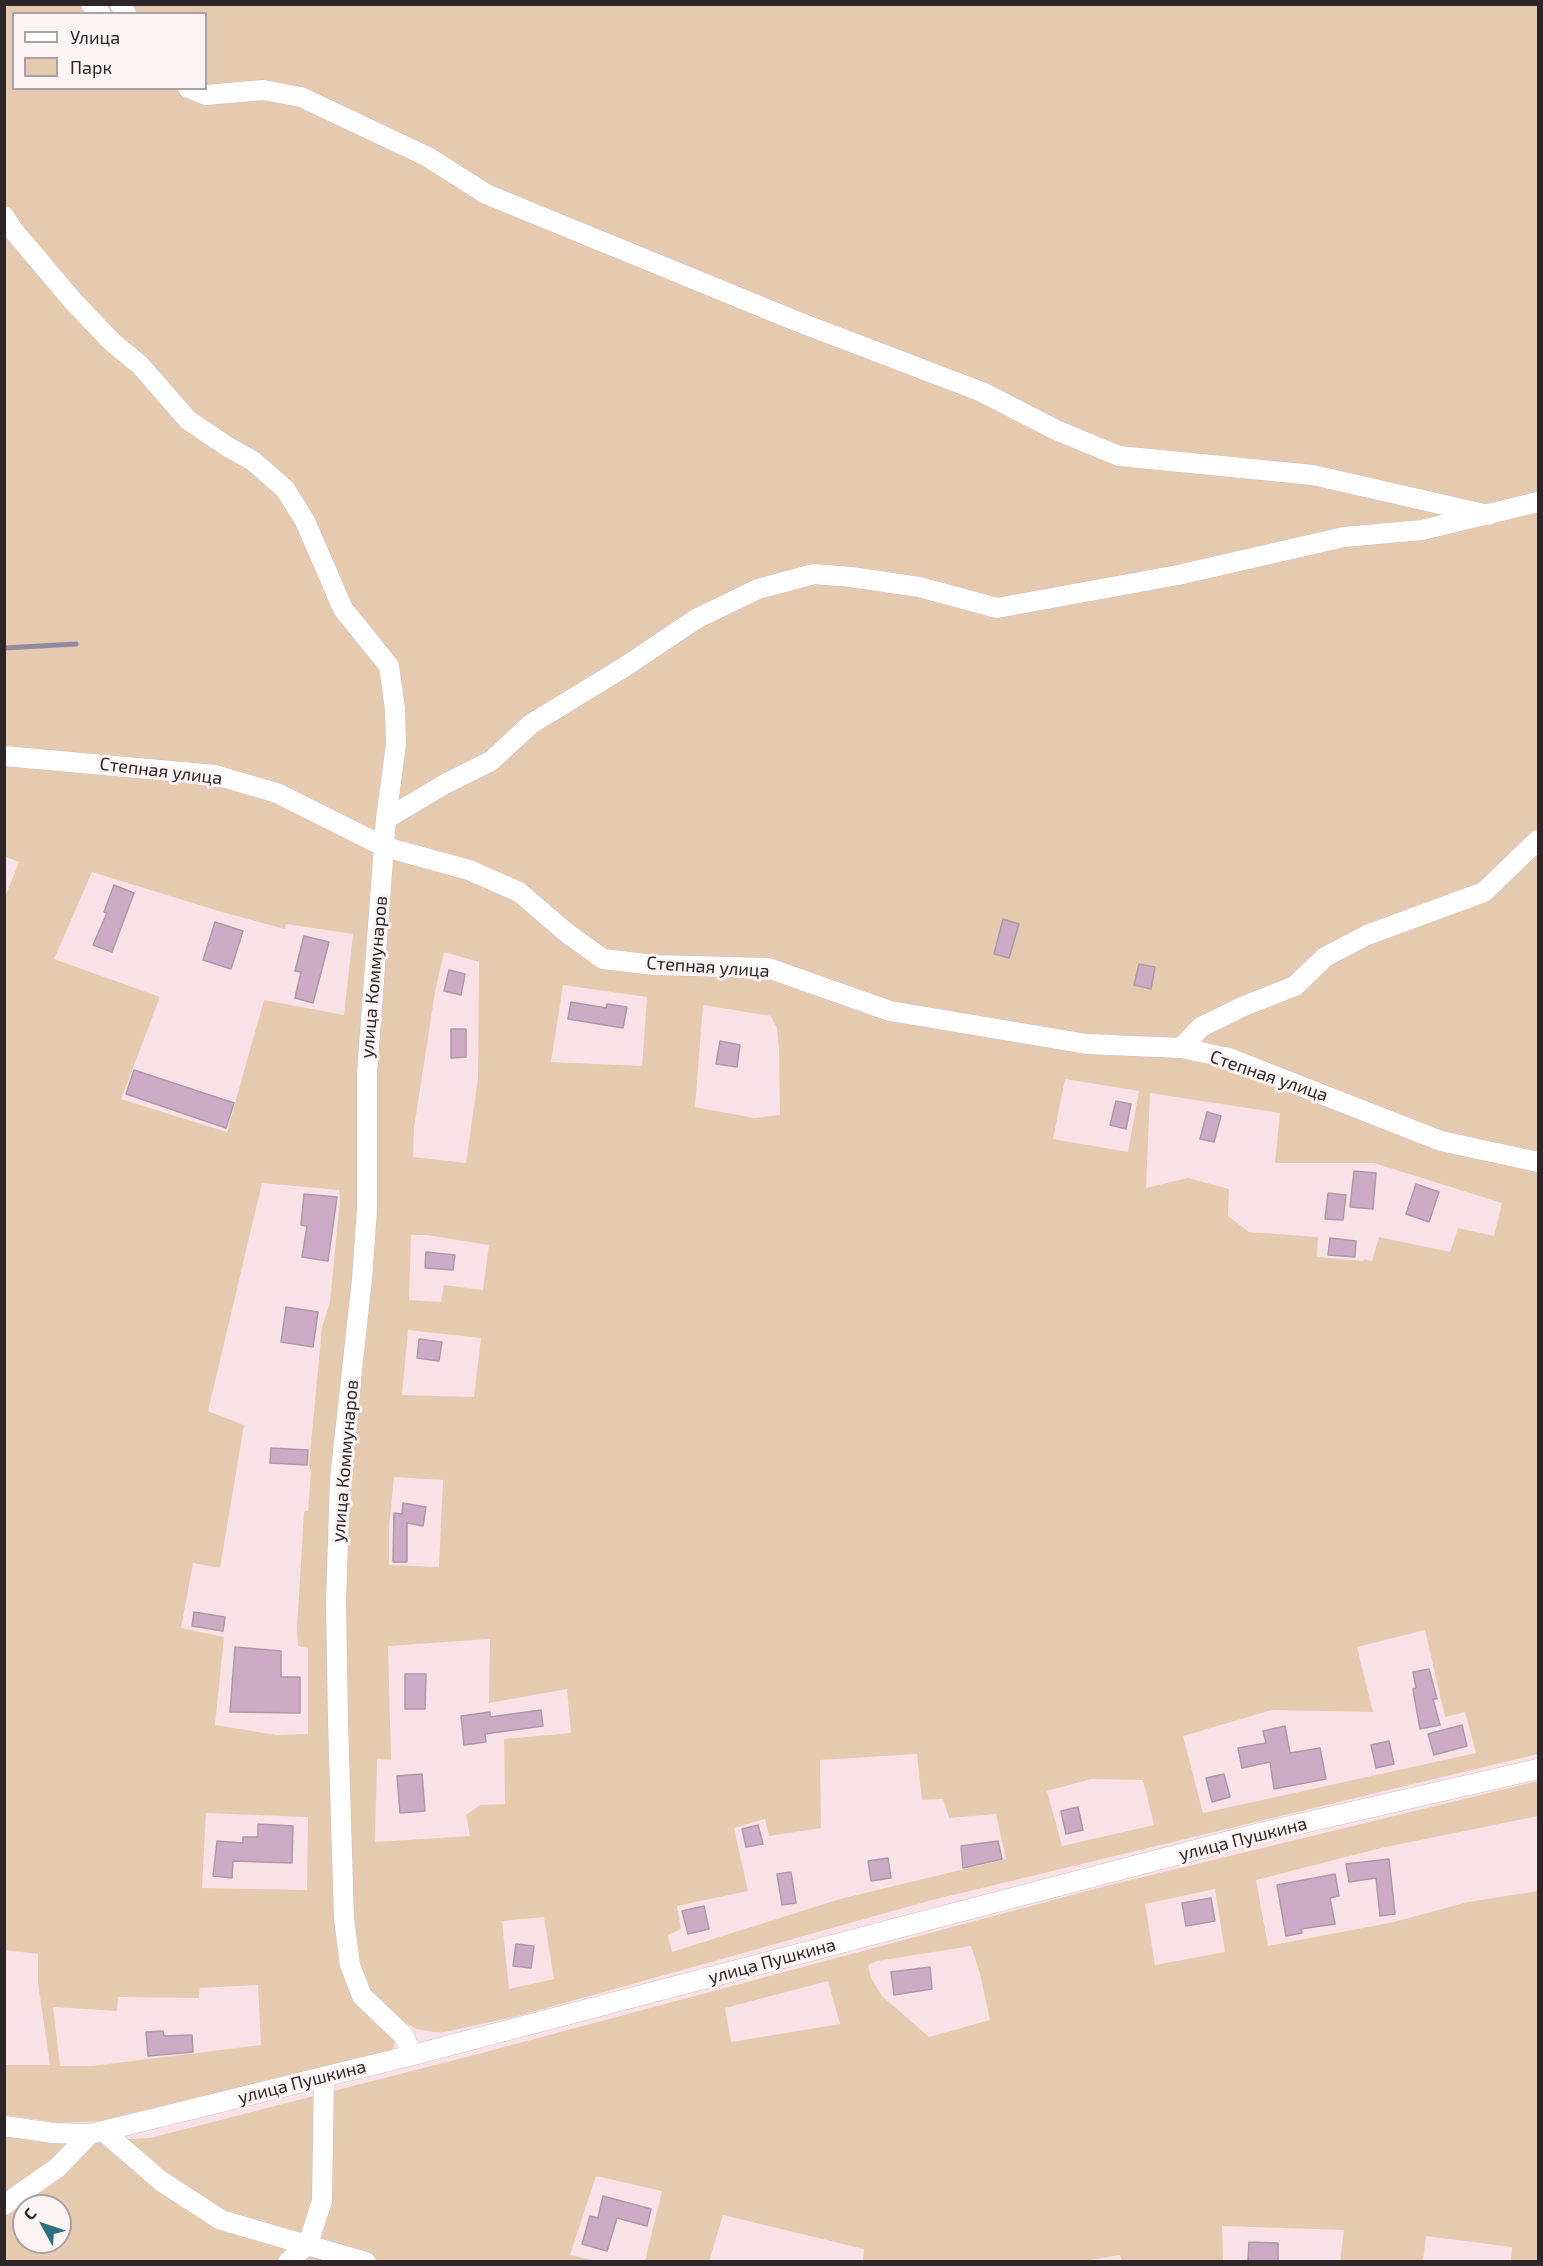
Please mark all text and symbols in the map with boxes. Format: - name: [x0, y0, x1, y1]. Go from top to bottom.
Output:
- legend: [12, 12, 207, 90]
- text: Улица: [70, 26, 120, 48]
- text: Парк: [70, 56, 112, 78]
- street label: Степная улица: [98, 753, 224, 789]
- street label: улица Коммунаров: [356, 895, 392, 1059]
- street label: Степная улица: [646, 952, 770, 982]
- street label: Степная улица: [1207, 1046, 1331, 1106]
- street label: улица Коммунаров: [327, 1379, 363, 1543]
- street label: улица Пушкина: [1177, 1813, 1309, 1865]
- street label: улица Пушкина: [706, 1934, 838, 1988]
- street label: улица Пушкина: [236, 2056, 368, 2108]
- north arrow: [12, 2194, 72, 2254]
- text: С: [19, 2204, 40, 2223]

